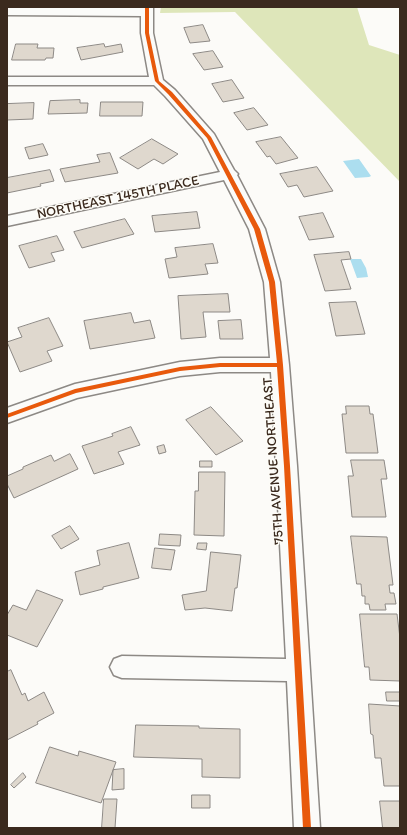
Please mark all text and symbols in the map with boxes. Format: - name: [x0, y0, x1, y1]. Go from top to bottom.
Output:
- street label: NORTHEAST 145TH PLACE: [35, 173, 201, 223]
- street label: 75TH AVENUE NORTHEAST: [260, 377, 288, 545]

